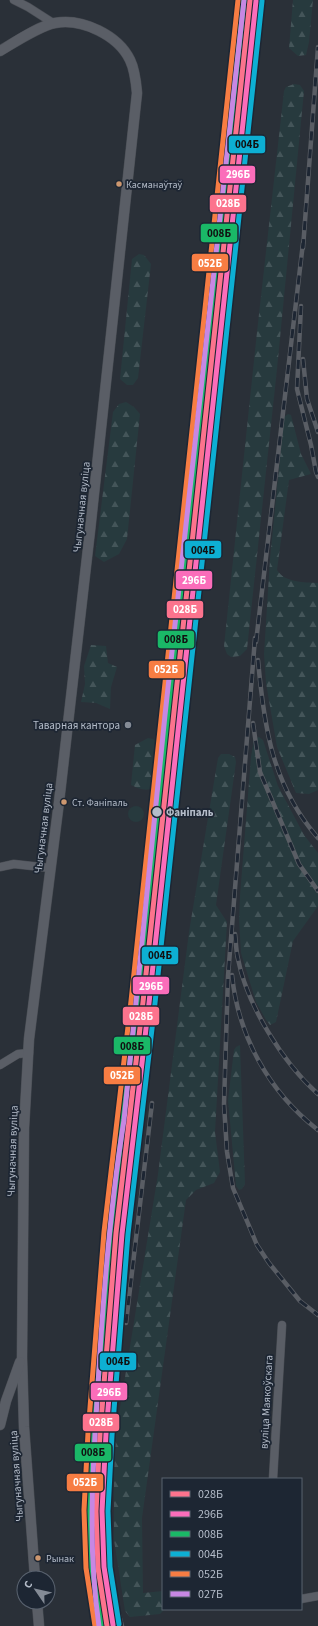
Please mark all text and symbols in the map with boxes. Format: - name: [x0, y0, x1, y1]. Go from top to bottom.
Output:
- line badge: 004Б: [228, 135, 266, 154]
- text: 004Б: [235, 137, 259, 152]
- line badge: 296Б: [219, 165, 256, 184]
- text: 296Б: [226, 167, 250, 182]
- place label: Касманаўтаў: [126, 178, 183, 192]
- marker: Касманаўтаў: [114, 179, 124, 189]
- line badge: 028Б: [209, 194, 247, 213]
- text: 028Б: [216, 196, 240, 211]
- line badge: 008Б: [200, 223, 238, 243]
- text: 008Б: [207, 226, 231, 241]
- line badge: 052Б: [191, 253, 229, 272]
- text: 052Б: [198, 256, 222, 271]
- street label: Чыгуначная вуліца: [69, 461, 94, 553]
- line badge: 004Б: [184, 540, 222, 559]
- text: 004Б: [191, 543, 215, 558]
- line badge: 296Б: [175, 570, 213, 590]
- text: 296Б: [182, 573, 206, 588]
- line badge: 028Б: [166, 600, 204, 619]
- text: 028Б: [173, 602, 197, 617]
- line badge: 008Б: [157, 630, 195, 649]
- text: 008Б: [164, 632, 188, 647]
- line badge: 052Б: [148, 660, 185, 679]
- text: 052Б: [154, 662, 178, 677]
- place label: Таварная кантора: [33, 718, 120, 733]
- marker: Таварная кантора: [123, 720, 133, 730]
- street label: Чыгуначная вуліца: [30, 782, 57, 874]
- place label: Ст. Фаніпаль: [72, 796, 128, 810]
- marker: Ст. Фаніпаль: [59, 797, 69, 807]
- marker: Фаніпаль: [150, 805, 164, 819]
- place label: Фаніпаль: [166, 805, 214, 820]
- line badge: 004Б: [141, 946, 179, 965]
- text: 004Б: [148, 948, 172, 963]
- line badge: 296Б: [132, 976, 170, 995]
- text: 296Б: [139, 979, 163, 994]
- line badge: 028Б: [122, 1006, 160, 1026]
- text: 028Б: [129, 1009, 153, 1024]
- line badge: 008Б: [113, 1036, 151, 1055]
- text: 008Б: [120, 1039, 144, 1054]
- line badge: 052Б: [103, 1066, 141, 1085]
- text: 052Б: [110, 1068, 134, 1083]
- street label: Чыгуначная вуліца: [3, 1105, 22, 1197]
- line badge: 004Б: [99, 1352, 137, 1371]
- text: 004Б: [106, 1354, 130, 1369]
- street label: вуліца Маякоўскага: [257, 1355, 276, 1449]
- line badge: 296Б: [90, 1382, 128, 1401]
- text: 296Б: [97, 1385, 121, 1400]
- line badge: 028Б: [82, 1413, 120, 1432]
- text: 028Б: [89, 1415, 113, 1430]
- street label: Чыгуначная вуліца: [6, 1430, 27, 1522]
- line badge: 008Б: [74, 1443, 112, 1462]
- text: 008Б: [81, 1445, 105, 1460]
- line badge: 052Б: [66, 1473, 104, 1492]
- text: 052Б: [73, 1475, 97, 1490]
- legend: [162, 1478, 302, 1610]
- text: 028Б: [198, 1486, 223, 1503]
- text: 296Б: [198, 1506, 223, 1523]
- text: 008Б: [198, 1526, 223, 1543]
- text: 004Б: [198, 1546, 223, 1563]
- place label: Рынак: [46, 1552, 74, 1566]
- marker: Рынак: [33, 1553, 43, 1563]
- text: 052Б: [198, 1566, 223, 1583]
- north arrow: [16, 1570, 56, 1610]
- text: С: [20, 1577, 36, 1592]
- text: 027Б: [198, 1586, 223, 1603]

